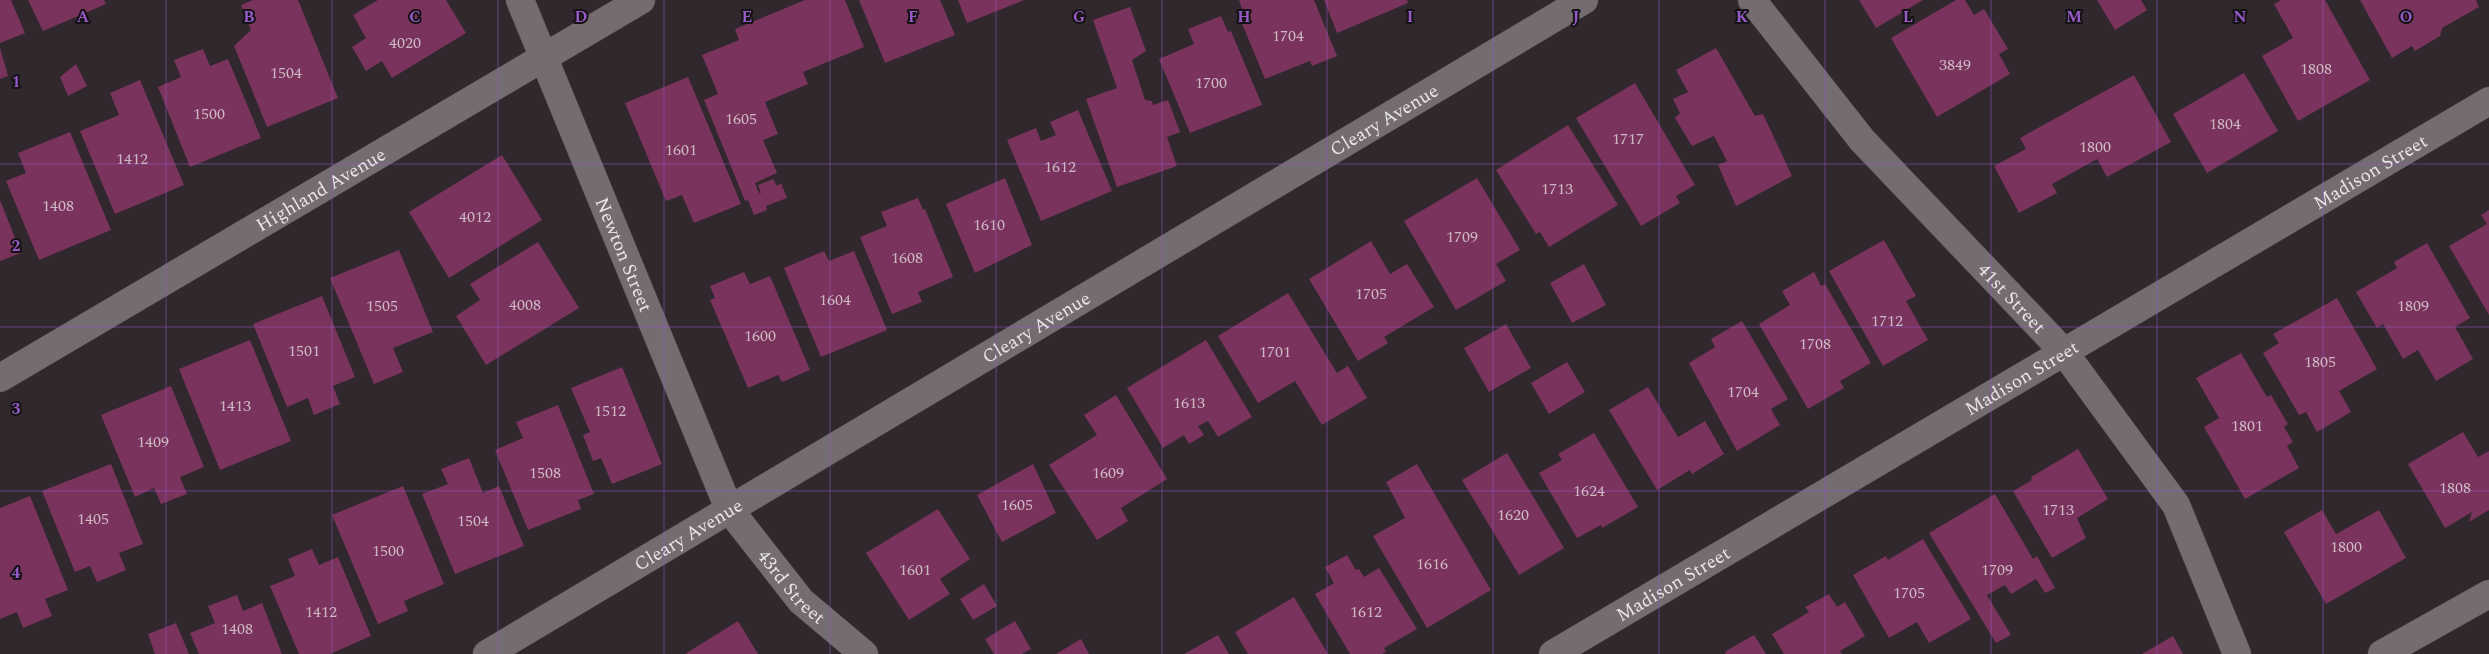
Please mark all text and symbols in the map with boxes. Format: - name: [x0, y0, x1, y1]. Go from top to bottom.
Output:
- text: A: [77, 5, 90, 29]
- text: B: [243, 5, 255, 29]
- text: C: [409, 5, 421, 29]
- text: D: [575, 5, 588, 29]
- text: E: [742, 5, 752, 29]
- text: F: [908, 5, 918, 29]
- text: G: [1073, 5, 1085, 29]
- text: H: [1237, 5, 1251, 29]
- text: I: [1407, 5, 1413, 29]
- text: J: [1573, 5, 1580, 29]
- text: K: [1736, 5, 1749, 29]
- text: L: [1903, 5, 1913, 29]
- text: M: [2066, 5, 2082, 29]
- text: N: [2233, 5, 2247, 29]
- text: O: [2400, 5, 2412, 29]
- house number: 1704: [1272, 24, 1304, 48]
- house number: 4020: [389, 31, 421, 55]
- house number: 3849: [1939, 53, 1971, 77]
- house number: 1808: [2300, 57, 2332, 81]
- house number: 1504: [270, 61, 302, 85]
- text: 1: [12, 70, 20, 94]
- house number: 1700: [1195, 71, 1227, 95]
- street label: Cleary Avenue: [1325, 77, 1444, 164]
- house number: 1500: [193, 102, 225, 126]
- house number: 1605: [725, 107, 757, 131]
- house number: 1804: [2209, 112, 2241, 136]
- house number: 1717: [1612, 127, 1644, 151]
- street label: Madison Street: [2308, 127, 2434, 218]
- house number: 1800: [2079, 135, 2111, 159]
- house number: 1601: [665, 138, 697, 162]
- street label: Highland Avenue: [251, 141, 392, 240]
- house number: 1412: [116, 147, 148, 171]
- house number: 1612: [1044, 155, 1076, 179]
- house number: 1713: [1541, 177, 1573, 201]
- street label: Newton Street: [587, 193, 660, 317]
- house number: 1408: [42, 194, 74, 218]
- house number: 4012: [459, 205, 491, 229]
- house number: 1610: [973, 213, 1005, 237]
- house number: 1709: [1446, 225, 1478, 249]
- text: 2: [12, 234, 21, 258]
- house number: 1608: [891, 246, 923, 270]
- street label: 41st Street: [1970, 257, 2052, 341]
- house number: 1705: [1355, 282, 1387, 306]
- street label: Cleary Avenue: [977, 284, 1097, 372]
- house number: 1604: [819, 288, 851, 312]
- house number: 4008: [509, 293, 541, 317]
- house number: 1505: [366, 294, 398, 318]
- house number: 1809: [2397, 294, 2429, 318]
- house number: 1712: [1871, 309, 1903, 333]
- house number: 1600: [744, 324, 776, 348]
- house number: 1708: [1799, 332, 1831, 356]
- street label: Madison Street: [1960, 333, 2085, 424]
- house number: 1501: [288, 339, 320, 363]
- house number: 1701: [1259, 340, 1291, 364]
- house number: 1805: [2304, 350, 2336, 374]
- house number: 1704: [1727, 380, 1759, 404]
- house number: 1613: [1173, 391, 1205, 415]
- house number: 1413: [219, 394, 251, 418]
- text: 3: [12, 397, 21, 421]
- house number: 1512: [594, 399, 626, 423]
- house number: 1801: [2231, 414, 2263, 438]
- house number: 1409: [137, 430, 169, 454]
- house number: 1508: [529, 461, 561, 485]
- house number: 1609: [1092, 461, 1124, 485]
- house number: 1808: [2439, 476, 2471, 500]
- house number: 1624: [1573, 479, 1605, 503]
- street label: Cleary Avenue: [629, 492, 749, 579]
- house number: 1605: [1001, 493, 1033, 517]
- house number: 1713: [2042, 498, 2074, 522]
- house number: 1620: [1497, 503, 1529, 527]
- house number: 1405: [77, 507, 109, 531]
- house number: 1504: [457, 509, 489, 533]
- house number: 1800: [2330, 535, 2362, 559]
- house number: 1500: [372, 539, 404, 563]
- street label: Madison Street: [1611, 539, 1736, 630]
- street label: 43rd Street: [750, 543, 832, 632]
- house number: 1616: [1416, 552, 1448, 576]
- house number: 1601: [899, 558, 931, 582]
- house number: 1709: [1981, 558, 2013, 582]
- text: 4: [12, 561, 21, 585]
- house number: 1705: [1893, 581, 1925, 605]
- house number: 1412: [305, 600, 337, 624]
- house number: 1612: [1350, 600, 1382, 624]
- house number: 1408: [221, 617, 253, 641]

